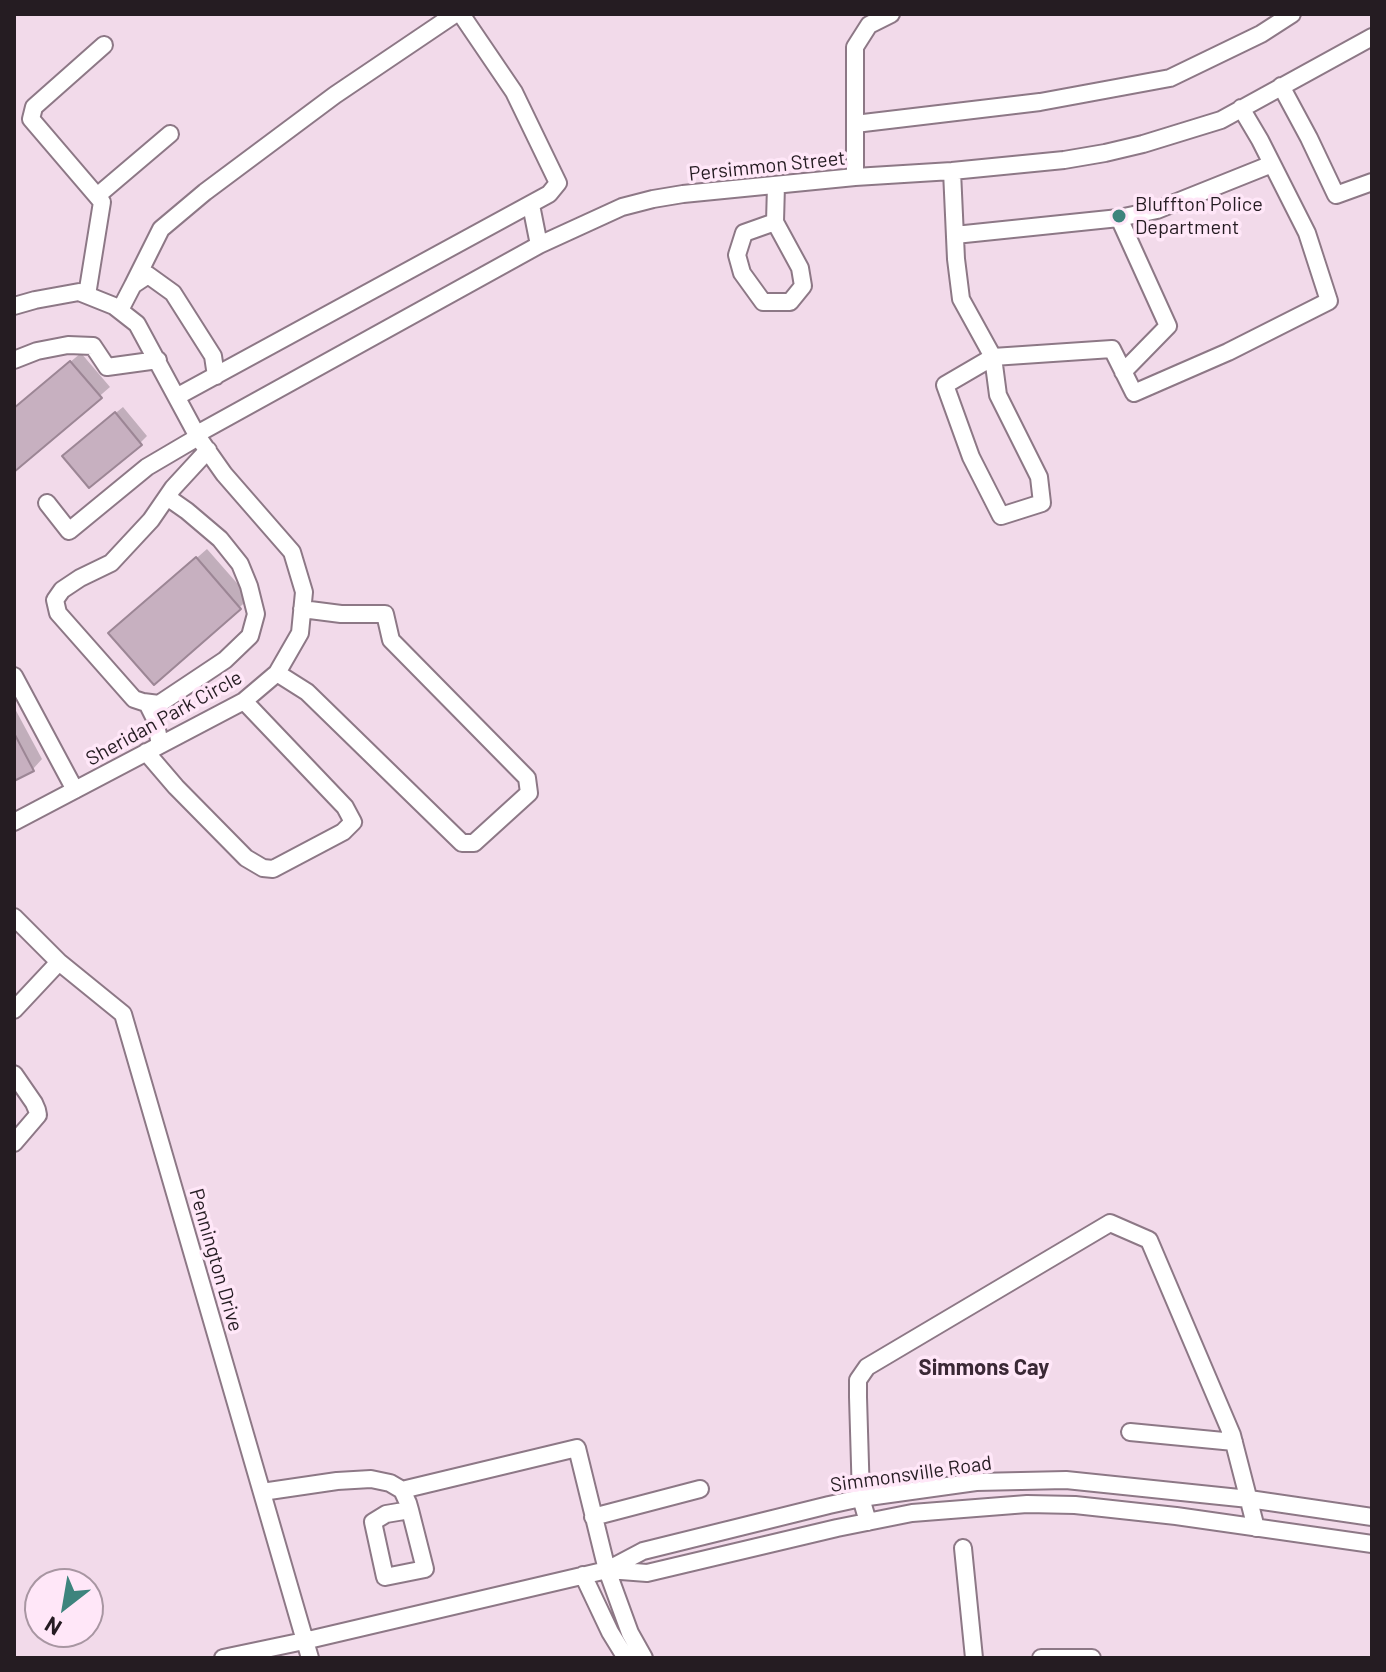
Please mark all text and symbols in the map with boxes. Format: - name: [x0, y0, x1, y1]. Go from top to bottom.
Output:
- street label: Persimmon Street: [688, 146, 846, 186]
- place label: Bluffton Police Department: [1135, 192, 1263, 239]
- marker: Bluffton Police Department: [1110, 207, 1128, 225]
- street label: Sheridan Park Circle: [82, 665, 246, 771]
- street label: Pennington Drive: [184, 1186, 248, 1334]
- district label: Simmons Cay: [919, 1355, 1049, 1381]
- street label: Simmonsville Road: [829, 1451, 993, 1497]
- north arrow: [24, 1568, 104, 1648]
- text: N: [40, 1612, 66, 1642]

